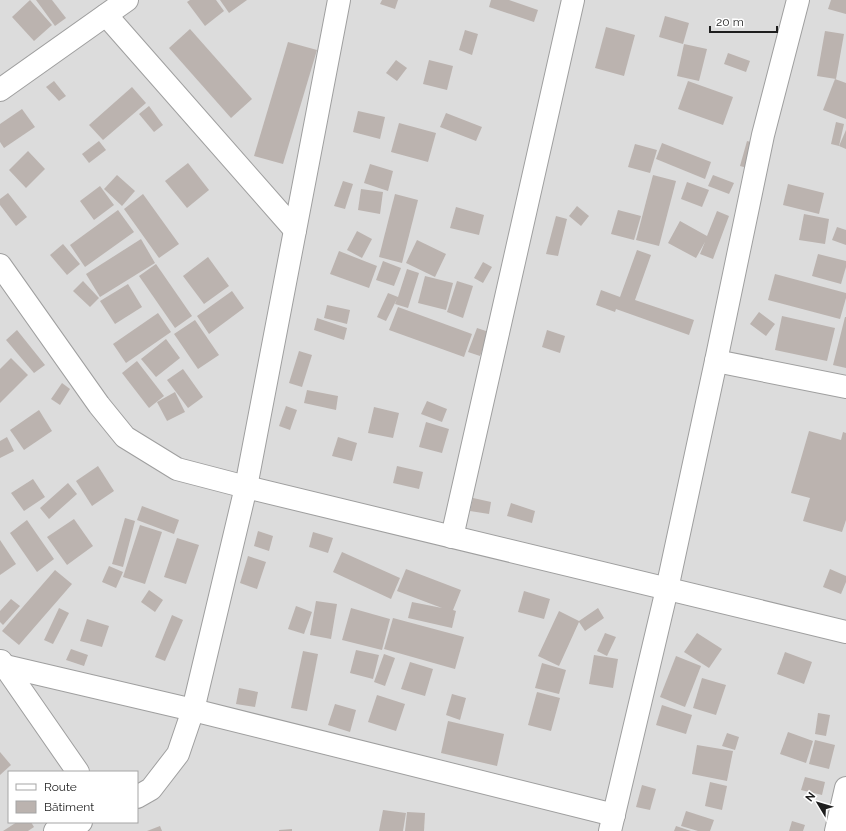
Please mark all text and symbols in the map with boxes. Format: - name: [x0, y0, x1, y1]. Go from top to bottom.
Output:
- scale bar: [710, 8, 777, 34]
- text: 20 m: [716, 15, 744, 29]
- legend: [8, 771, 138, 823]
- text: Route: [44, 780, 77, 794]
- north arrow: [798, 783, 838, 823]
- text: N: [803, 790, 818, 804]
- text: Bâtiment: [44, 800, 94, 814]

